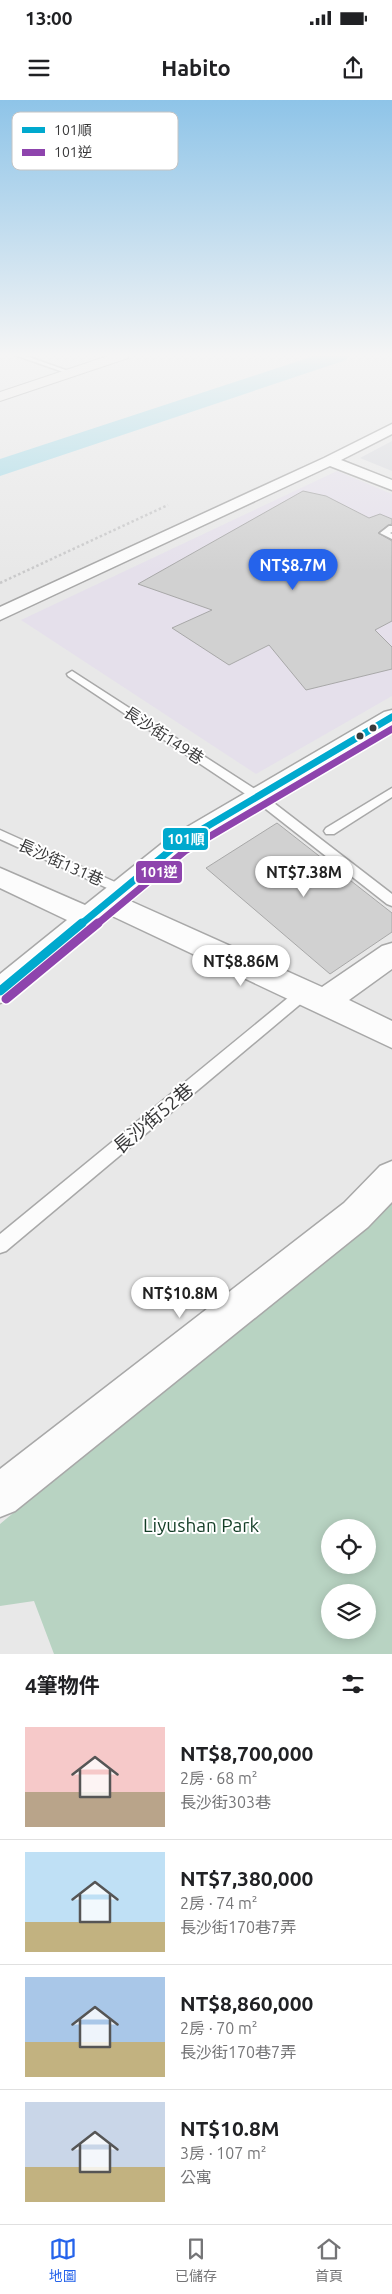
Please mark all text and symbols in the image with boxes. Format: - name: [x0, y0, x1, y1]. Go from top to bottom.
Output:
- text: 13:00: [25, 7, 73, 29]
- icon: menu: [25, 54, 53, 82]
- icon: share: [339, 54, 367, 82]
- text: Habito: [161, 55, 231, 80]
- legend: [12, 112, 178, 170]
- text: 101順: [54, 122, 92, 138]
- text: 101逆: [54, 144, 93, 160]
- pin: NT$8.7M: [247, 548, 339, 591]
- text: NT$8.7M: [260, 556, 326, 574]
- street label: 長沙街149巷: [121, 703, 207, 767]
- unlabelled marker: [368, 723, 378, 733]
- unlabelled marker: [355, 731, 365, 741]
- line badge: 101順: [162, 827, 209, 851]
- text: 101順: [167, 831, 205, 847]
- street label: 長沙街131巷: [16, 835, 106, 889]
- pin: NT$7.38M: [252, 856, 356, 898]
- line badge: 101逆: [135, 860, 183, 884]
- text: NT$7.38M: [266, 863, 342, 881]
- text: 101逆: [140, 864, 178, 880]
- pin: NT$8.86M: [189, 944, 293, 987]
- text: NT$8.86M: [203, 952, 279, 970]
- street label: 長沙街52巷: [109, 1078, 197, 1158]
- pin: NT$10.8M: [128, 1276, 232, 1319]
- text: NT$10.8M: [142, 1284, 218, 1302]
- park label: Liyushan Park: [143, 1514, 259, 1536]
- map controls: [321, 1519, 376, 1639]
- button: locate: [321, 1519, 376, 1574]
- button: layers: [321, 1584, 376, 1639]
- icon: filters: [339, 1670, 367, 1698]
- text: 4筆物件: [25, 1673, 100, 1697]
- text: NT$8,700,000: [180, 1741, 313, 1765]
- icon: home: [65, 1747, 125, 1807]
- text: 2房 · 68 m²: [180, 1769, 258, 1787]
- text: 長沙街303巷: [180, 1793, 271, 1811]
- text: NT$7,380,000: [180, 1866, 313, 1890]
- icon: home: [65, 1872, 125, 1932]
- text: 2房 · 74 m²: [180, 1894, 258, 1912]
- text: 長沙街170巷7弄: [180, 1918, 296, 1936]
- text: NT$8,860,000: [180, 1991, 313, 2015]
- icon: home: [65, 1997, 125, 2057]
- text: 2房 · 70 m²: [180, 2019, 258, 2037]
- text: 長沙街170巷7弄: [180, 2043, 296, 2061]
- text: NT$10.8M: [180, 2116, 280, 2140]
- icon: home: [65, 2122, 125, 2182]
- text: 3房 · 107 m²: [180, 2144, 267, 2162]
- text: 公寓: [180, 2168, 212, 2186]
- tab: 地圖: [49, 2235, 77, 2285]
- tab: 已儲存: [175, 2235, 217, 2285]
- tab: 首頁: [315, 2235, 343, 2285]

